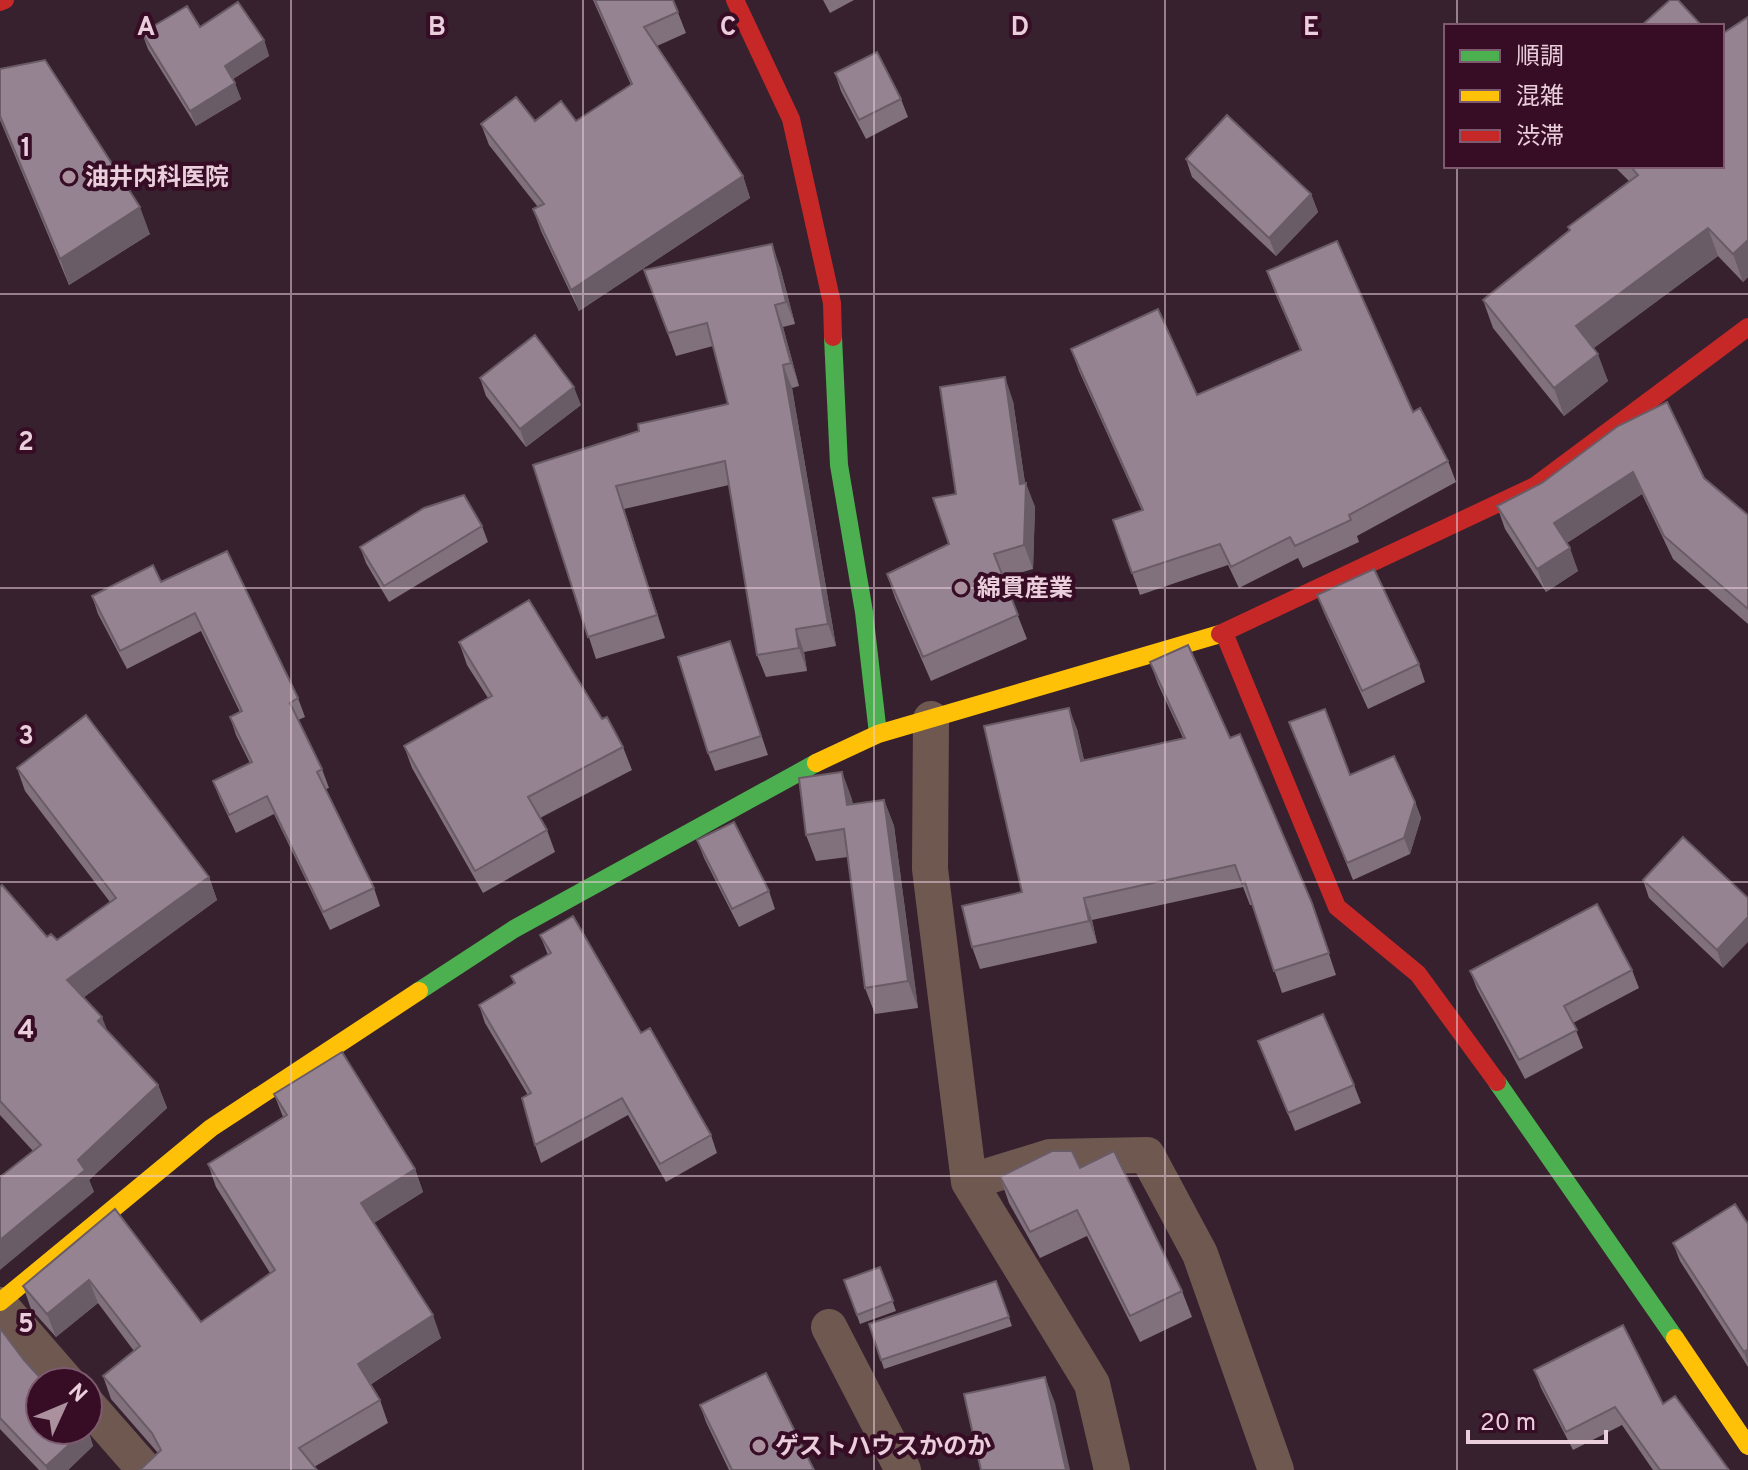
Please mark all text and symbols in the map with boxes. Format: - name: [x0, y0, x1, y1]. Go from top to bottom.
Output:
- text: A: [137, 12, 155, 45]
- text: B: [428, 12, 446, 45]
- text: C: [720, 12, 736, 45]
- text: D: [1011, 12, 1029, 45]
- text: E: [1303, 12, 1319, 45]
- legend: [1444, 24, 1724, 168]
- text: 順調: [1516, 43, 1564, 73]
- text: 混雑: [1516, 83, 1564, 113]
- text: 渋滞: [1516, 123, 1564, 153]
- text: 1: [21, 133, 31, 166]
- place label: 油井内科医院: [85, 164, 229, 194]
- marker: 油井内科医院: [60, 168, 78, 186]
- text: 2: [18, 427, 34, 460]
- place label: 綿貫産業: [977, 575, 1073, 605]
- marker: 綿貫産業: [952, 579, 970, 597]
- text: 3: [18, 721, 34, 754]
- text: 4: [18, 1015, 34, 1048]
- text: 5: [18, 1309, 34, 1342]
- north arrow: [24, 1366, 104, 1446]
- text: N: [61, 1379, 92, 1409]
- scale bar: [1468, 1394, 1606, 1444]
- text: 20 m: [1480, 1409, 1536, 1439]
- place label: ゲストハウスかのか: [775, 1433, 991, 1463]
- marker: ゲストハウスかのか: [750, 1437, 768, 1455]

